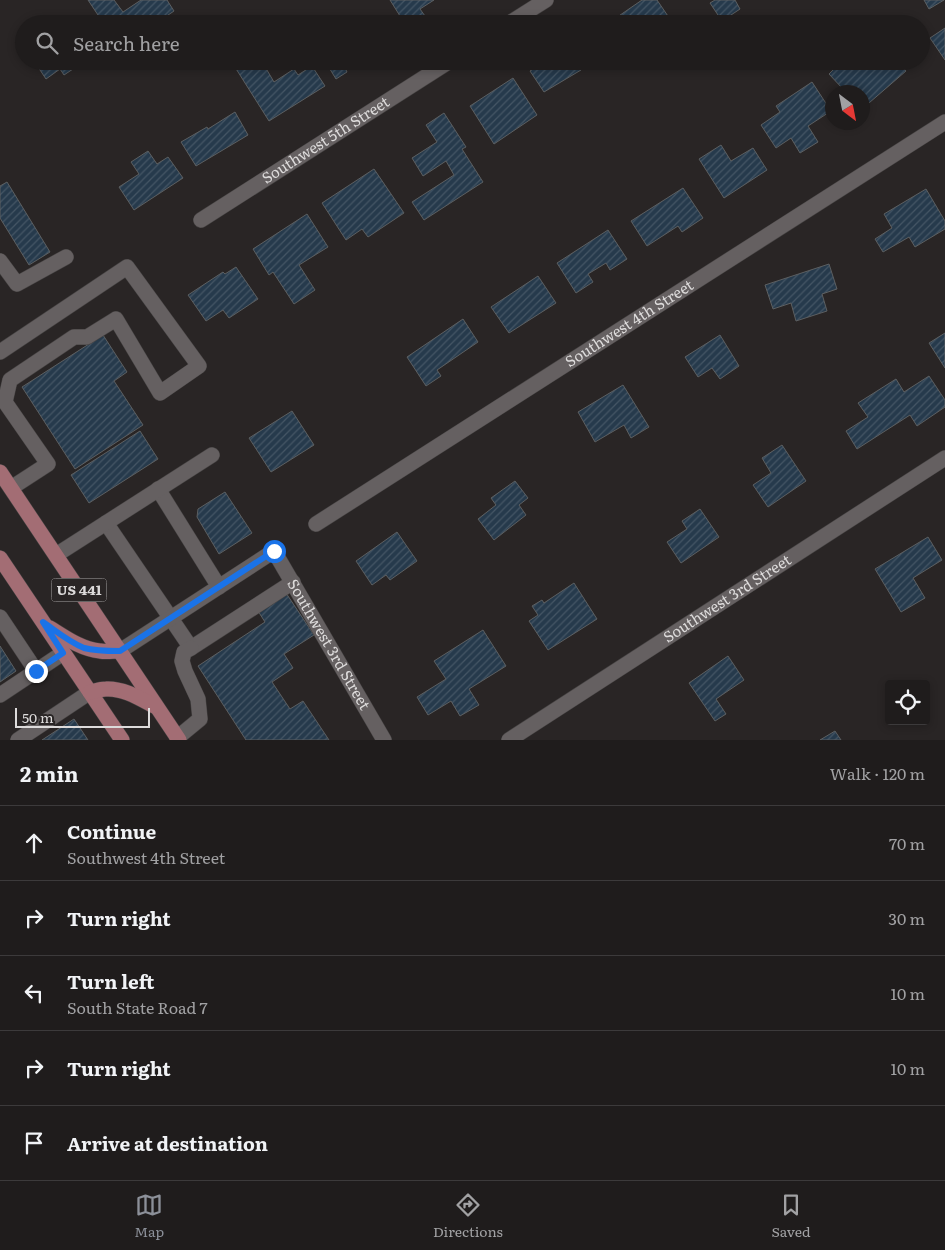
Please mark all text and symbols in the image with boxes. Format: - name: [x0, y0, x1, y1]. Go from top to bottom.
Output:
- search box: [15, 15, 930, 70]
- icon: search: [33, 29, 61, 57]
- text: Search here: [73, 29, 180, 57]
- north arrow: [825, 85, 870, 130]
- street label: Southwest 5th Street: [256, 90, 393, 189]
- street label: Southwest 4th Street: [560, 273, 697, 372]
- route start: [263, 540, 286, 563]
- street label: Southwest 3rd Street: [658, 548, 795, 648]
- street label: Southwest 3rd Street: [283, 574, 377, 714]
- road number: US 441: [52, 578, 106, 602]
- route end: [25, 660, 48, 683]
- map controls: [885, 680, 930, 725]
- button: locate: [885, 680, 930, 725]
- scale bar: [15, 705, 150, 728]
- text: 50 m: [22, 707, 54, 727]
- text: 2 min: [20, 757, 79, 788]
- text: Walk · 120 m: [830, 761, 925, 785]
- text: Continue: [67, 817, 156, 845]
- icon: ahead: [20, 829, 48, 857]
- text: 70 m: [889, 831, 925, 855]
- text: Southwest 4th Street: [67, 845, 225, 869]
- icon: right: [20, 904, 48, 932]
- text: Turn right: [67, 904, 171, 932]
- text: 30 m: [888, 906, 925, 930]
- text: Turn left: [67, 967, 154, 995]
- icon: left: [20, 979, 48, 1007]
- text: 10 m: [891, 981, 925, 1005]
- text: South State Road 7: [67, 995, 208, 1019]
- icon: right: [20, 1054, 48, 1082]
- text: Turn right: [67, 1054, 171, 1082]
- text: 10 m: [891, 1056, 925, 1080]
- icon: arrive: [20, 1129, 48, 1157]
- text: Arrive at destination: [67, 1129, 268, 1157]
- tab: Map: [134, 1191, 164, 1241]
- tab: Directions: [433, 1191, 503, 1241]
- tab: Saved: [772, 1191, 811, 1241]

